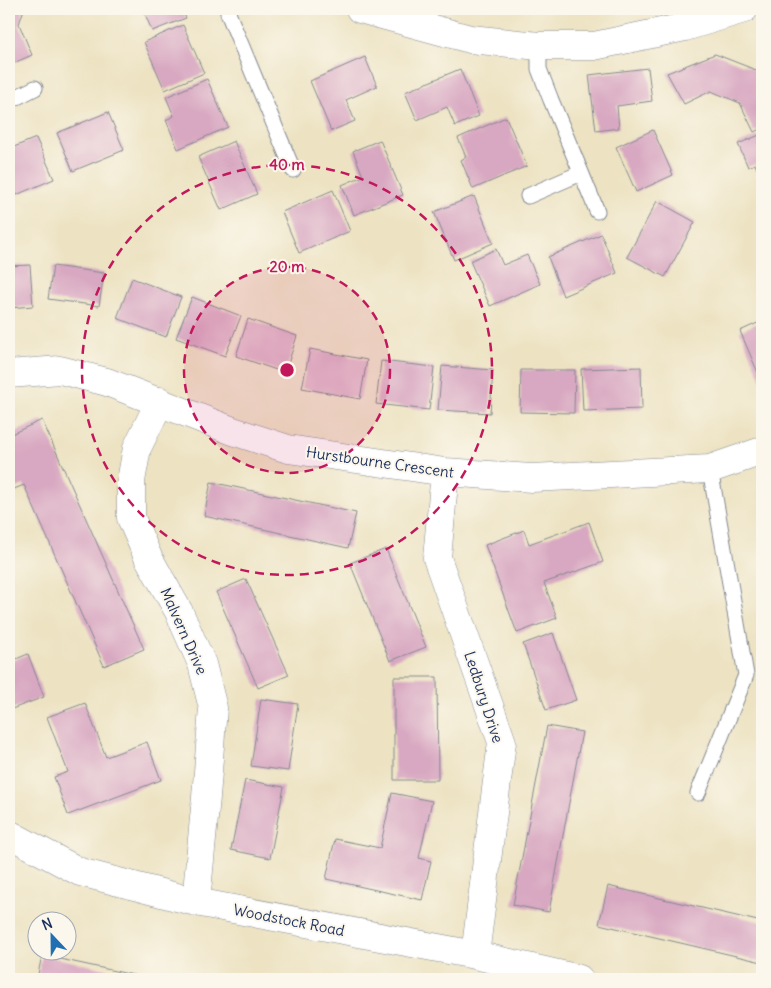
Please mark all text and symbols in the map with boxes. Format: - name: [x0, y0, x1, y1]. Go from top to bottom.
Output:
- text: 40 m: [269, 155, 305, 174]
- text: 20 m: [270, 257, 304, 276]
- centre of rings: [278, 361, 296, 379]
- street label: Hurstbourne Crescent: [305, 442, 455, 482]
- street label: Malvern Drive: [156, 585, 212, 677]
- street label: Ledbury Drive: [460, 649, 508, 745]
- street label: Woodstock Road: [232, 900, 347, 940]
- north arrow: [28, 910, 78, 960]
- text: N: [39, 914, 55, 934]

